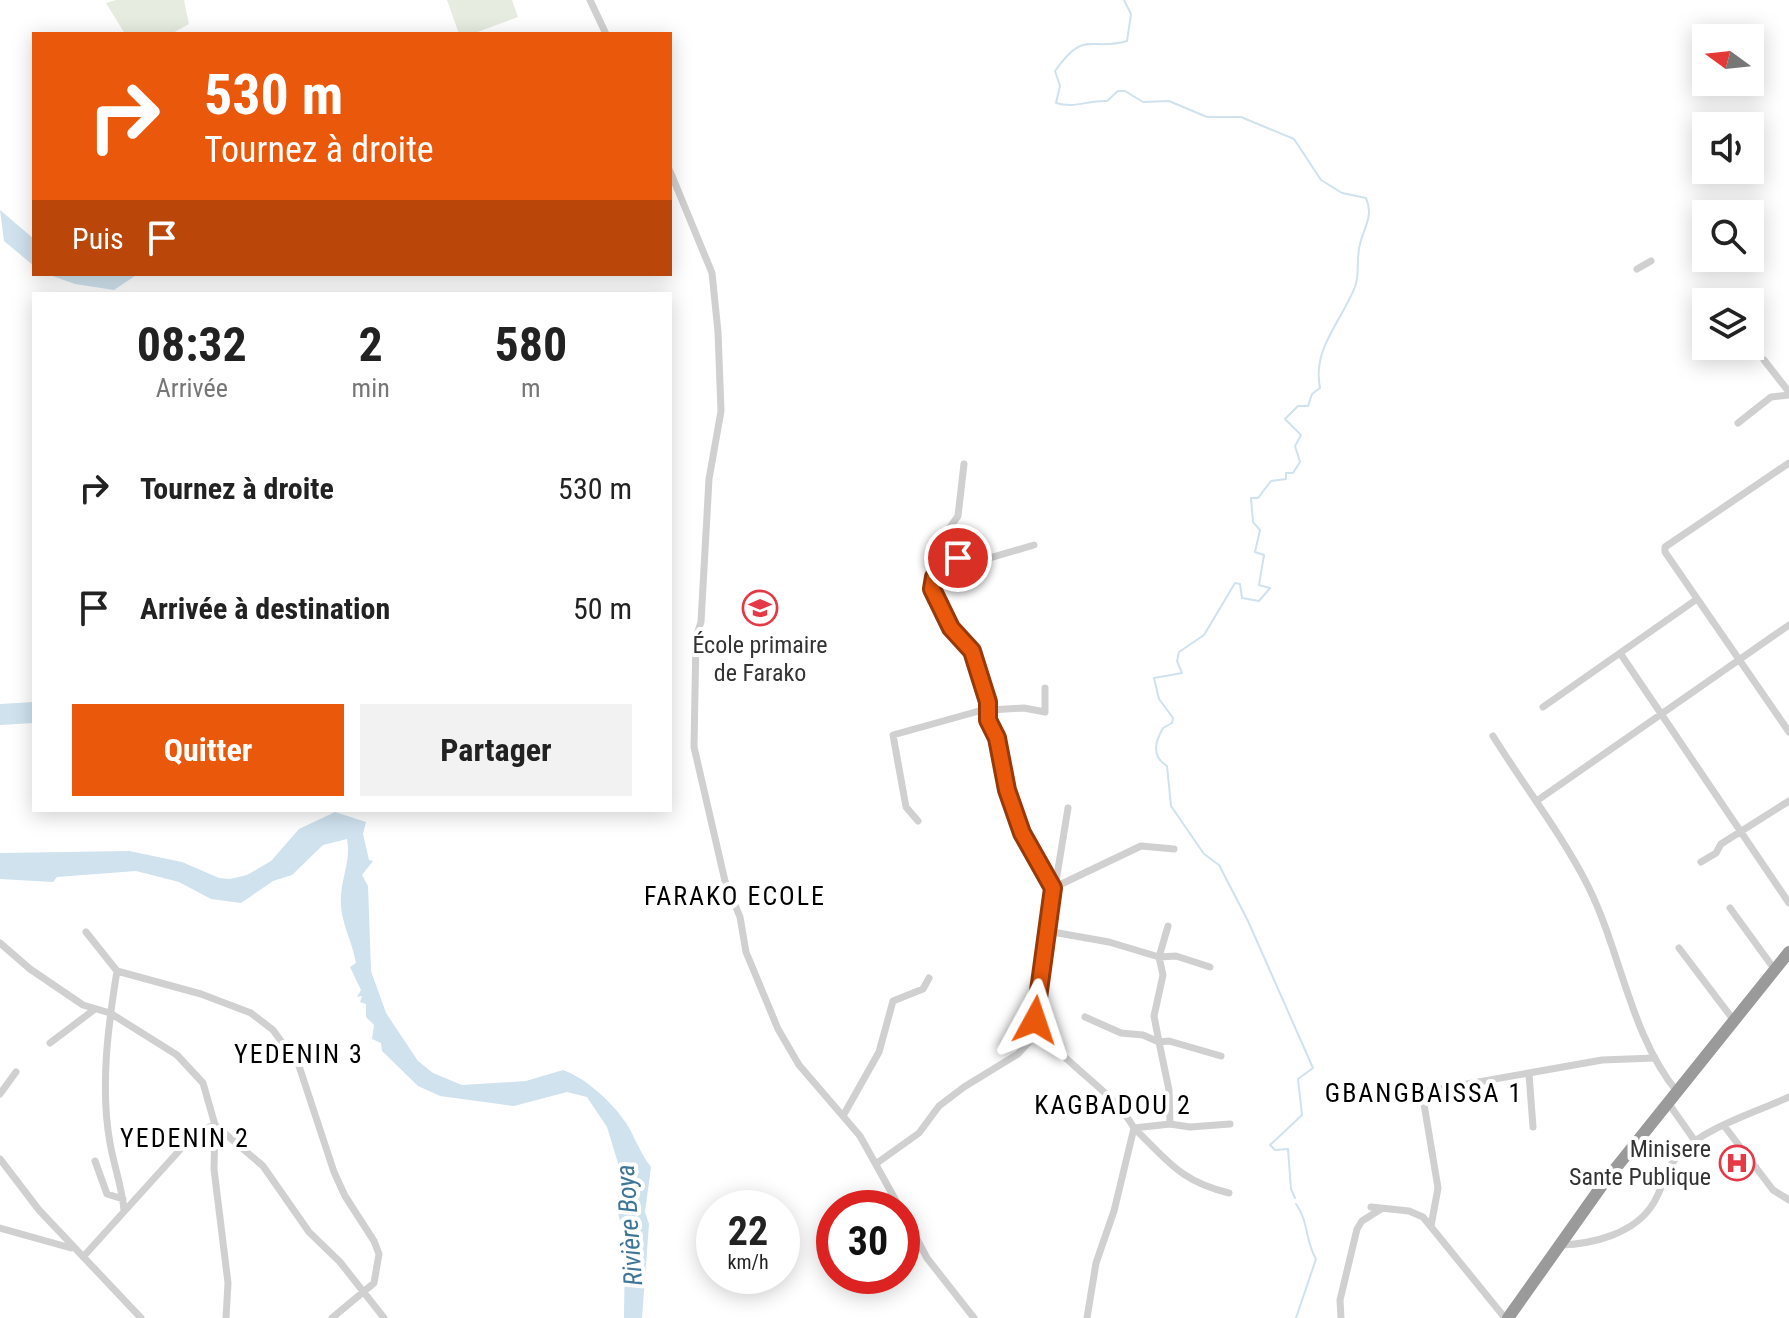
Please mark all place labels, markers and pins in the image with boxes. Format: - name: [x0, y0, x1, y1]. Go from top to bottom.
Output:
- pin: [924, 524, 992, 592]
- school or university icon: École primaire de Farako: [741, 589, 779, 627]
- place label: École primaire de Farako: [692, 631, 828, 687]
- place label: Minisere Sante Publique: [1569, 1135, 1711, 1191]
- hospital icon: Minisere Sante Publique: [1718, 1144, 1756, 1182]

